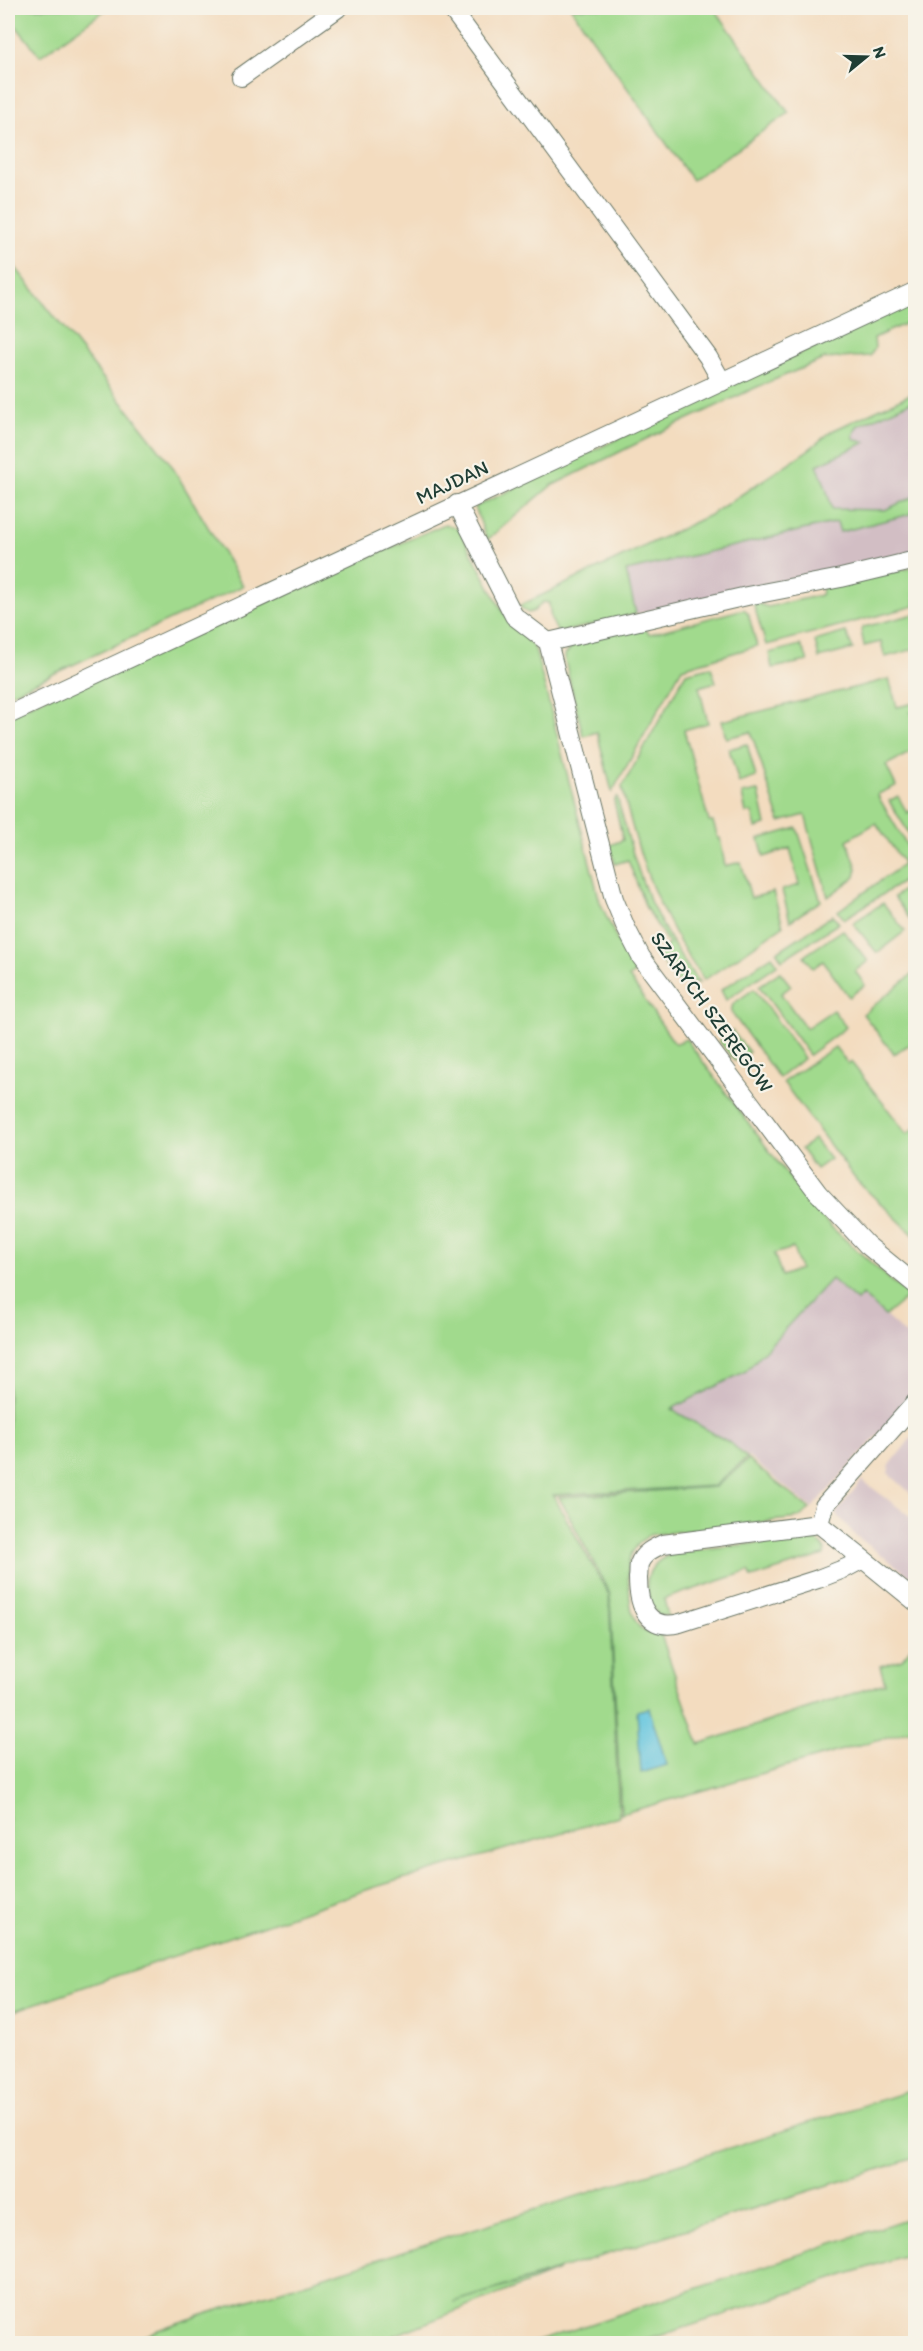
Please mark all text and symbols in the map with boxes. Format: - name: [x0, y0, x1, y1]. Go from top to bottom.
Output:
- north arrow: [836, 27, 896, 87]
- text: N: [869, 44, 890, 60]
- street label: MAJDAN: [412, 455, 492, 509]
- street label: SZARYCH SZEREGÓW: [646, 927, 778, 1097]

